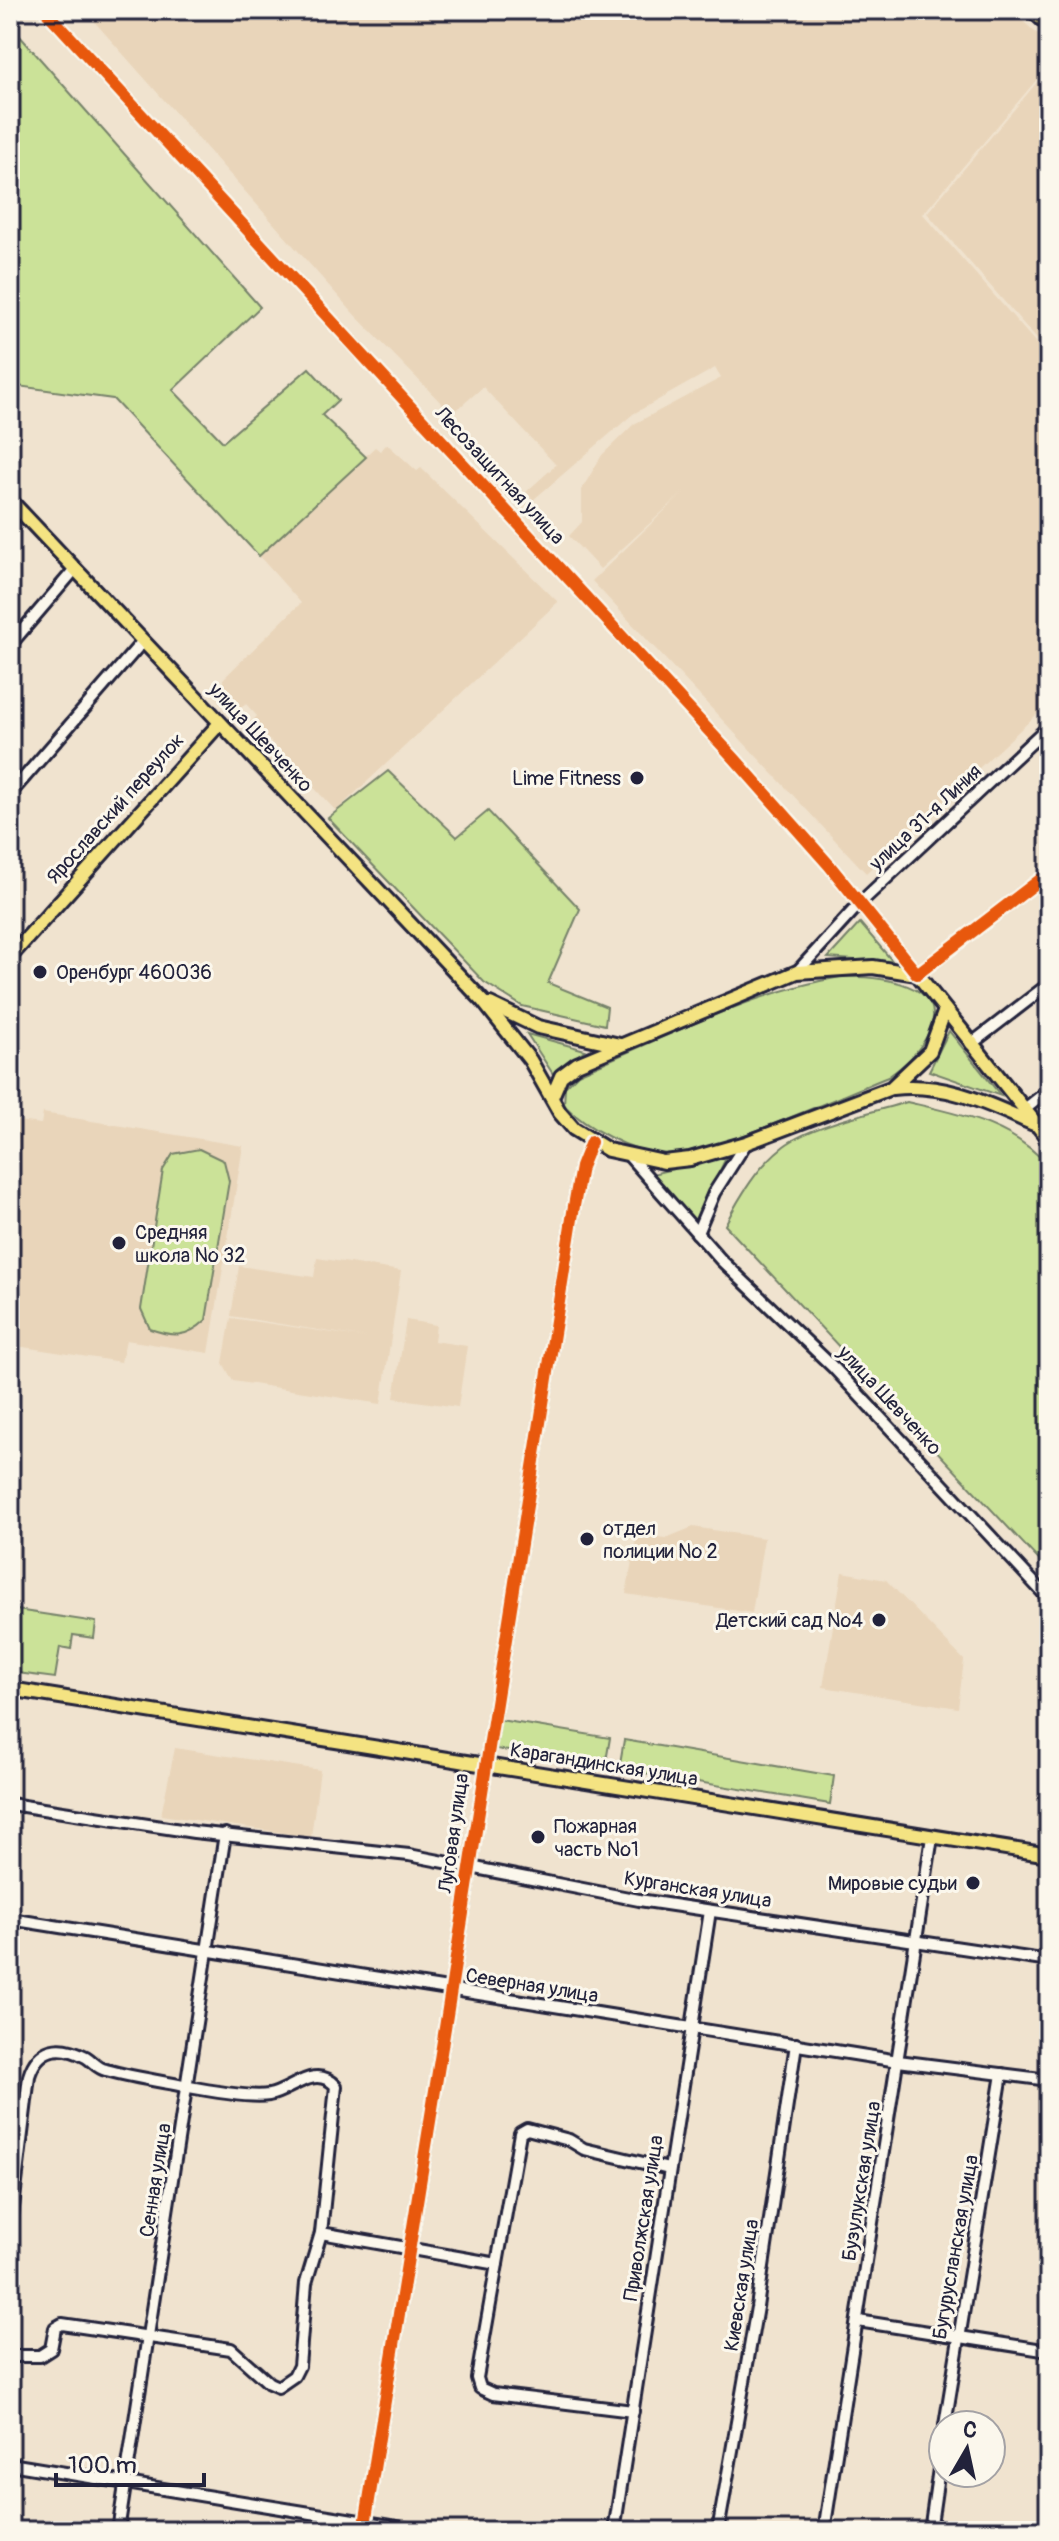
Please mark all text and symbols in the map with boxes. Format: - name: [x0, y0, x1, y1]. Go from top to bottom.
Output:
- street label: Лесозащитная улица: [429, 400, 570, 550]
- street label: улица Шевченко: [203, 676, 318, 798]
- street label: Ярославский переулок: [41, 728, 190, 889]
- street label: улица 31-я Линия: [863, 759, 987, 876]
- place label: Lime Fitness: [512, 766, 621, 791]
- marker: Lime Fitness: [628, 769, 646, 787]
- place label: Оренбург 460036: [56, 960, 212, 985]
- marker: Оренбург 460036: [31, 963, 49, 981]
- place label: Средняя школа № 32: [135, 1220, 245, 1268]
- marker: Средняя школа № 32: [110, 1234, 128, 1252]
- street label: улица Шевченко: [832, 1339, 947, 1461]
- place label: отдел полиции № 2: [603, 1516, 718, 1564]
- marker: отдел полиции № 2: [578, 1530, 596, 1548]
- place label: Детский сад №4: [715, 1608, 863, 1633]
- marker: Детский сад №4: [870, 1611, 888, 1629]
- street label: Карагандинская улица: [508, 1737, 700, 1792]
- street label: Луговая улица: [433, 1772, 474, 1896]
- place label: Пожарная часть №1: [554, 1814, 639, 1862]
- marker: Пожарная часть №1: [529, 1828, 547, 1846]
- street label: Курганская улица: [622, 1866, 773, 1913]
- place label: Мировые судьи: [828, 1871, 957, 1896]
- marker: Мировые судьи: [964, 1874, 982, 1892]
- street label: Северная улица: [464, 1963, 600, 2008]
- street label: Бузулукская улица: [837, 2099, 886, 2263]
- street label: Сенная улица: [134, 2121, 177, 2239]
- street label: Приволжская улица: [618, 2133, 669, 2303]
- street label: Бугурусланская улица: [927, 2153, 984, 2341]
- street label: Киевская улица: [719, 2217, 764, 2353]
- north arrow: [927, 2409, 1007, 2489]
- text: С: [961, 2415, 979, 2445]
- scale bar: [56, 2437, 204, 2487]
- text: 100 m: [68, 2451, 137, 2480]

